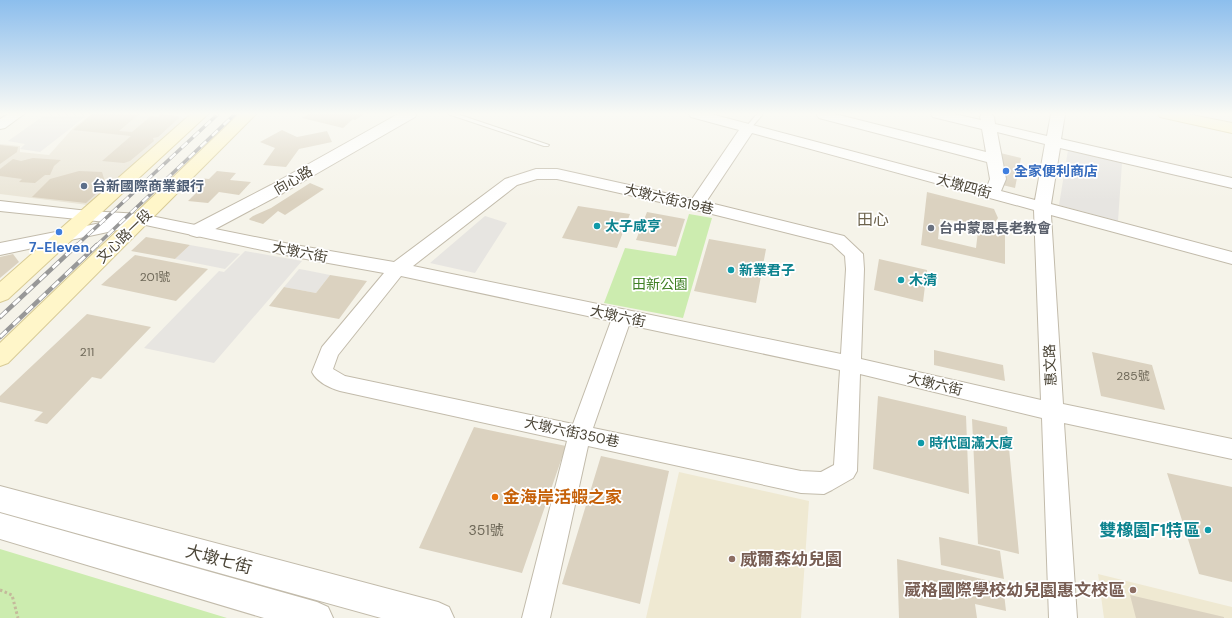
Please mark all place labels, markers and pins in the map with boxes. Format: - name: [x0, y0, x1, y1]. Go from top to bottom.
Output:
- place label: 全家便利商店: [1014, 162, 1098, 180]
- marker: 全家便利商店: [1001, 166, 1011, 176]
- place label: 台新國際商業銀行: [92, 177, 204, 195]
- marker: 台新國際商業銀行: [79, 181, 89, 191]
- place label: 太子咸亨: [605, 217, 661, 235]
- place label: 台中蒙恩長老教會: [939, 219, 1051, 237]
- marker: 太子咸亨: [592, 221, 602, 231]
- marker: 台中蒙恩長老教會: [926, 223, 936, 233]
- marker: 7-Eleven: [54, 227, 64, 237]
- place label: 7-Eleven: [29, 238, 89, 256]
- place label: 新業君子: [739, 261, 795, 279]
- marker: 新業君子: [726, 265, 736, 275]
- place label: 木清: [909, 271, 937, 289]
- marker: 木清: [896, 275, 906, 285]
- place label: 時代圓滿大廈: [929, 434, 1013, 452]
- marker: 時代圓滿大廈: [916, 438, 926, 448]
- place label: 金海岸活蝦之家: [503, 486, 622, 508]
- marker: 金海岸活蝦之家: [490, 492, 500, 502]
- place label: 雙橡園F1特區: [1099, 519, 1200, 541]
- marker: 雙橡園F1特區: [1203, 525, 1213, 535]
- place label: 威爾森幼兒園: [740, 548, 842, 570]
- marker: 威爾森幼兒園: [727, 554, 737, 564]
- place label: 葳格國際學校幼兒園惠文校區: [904, 579, 1125, 601]
- marker: 葳格國際學校幼兒園惠文校區: [1128, 585, 1138, 595]

